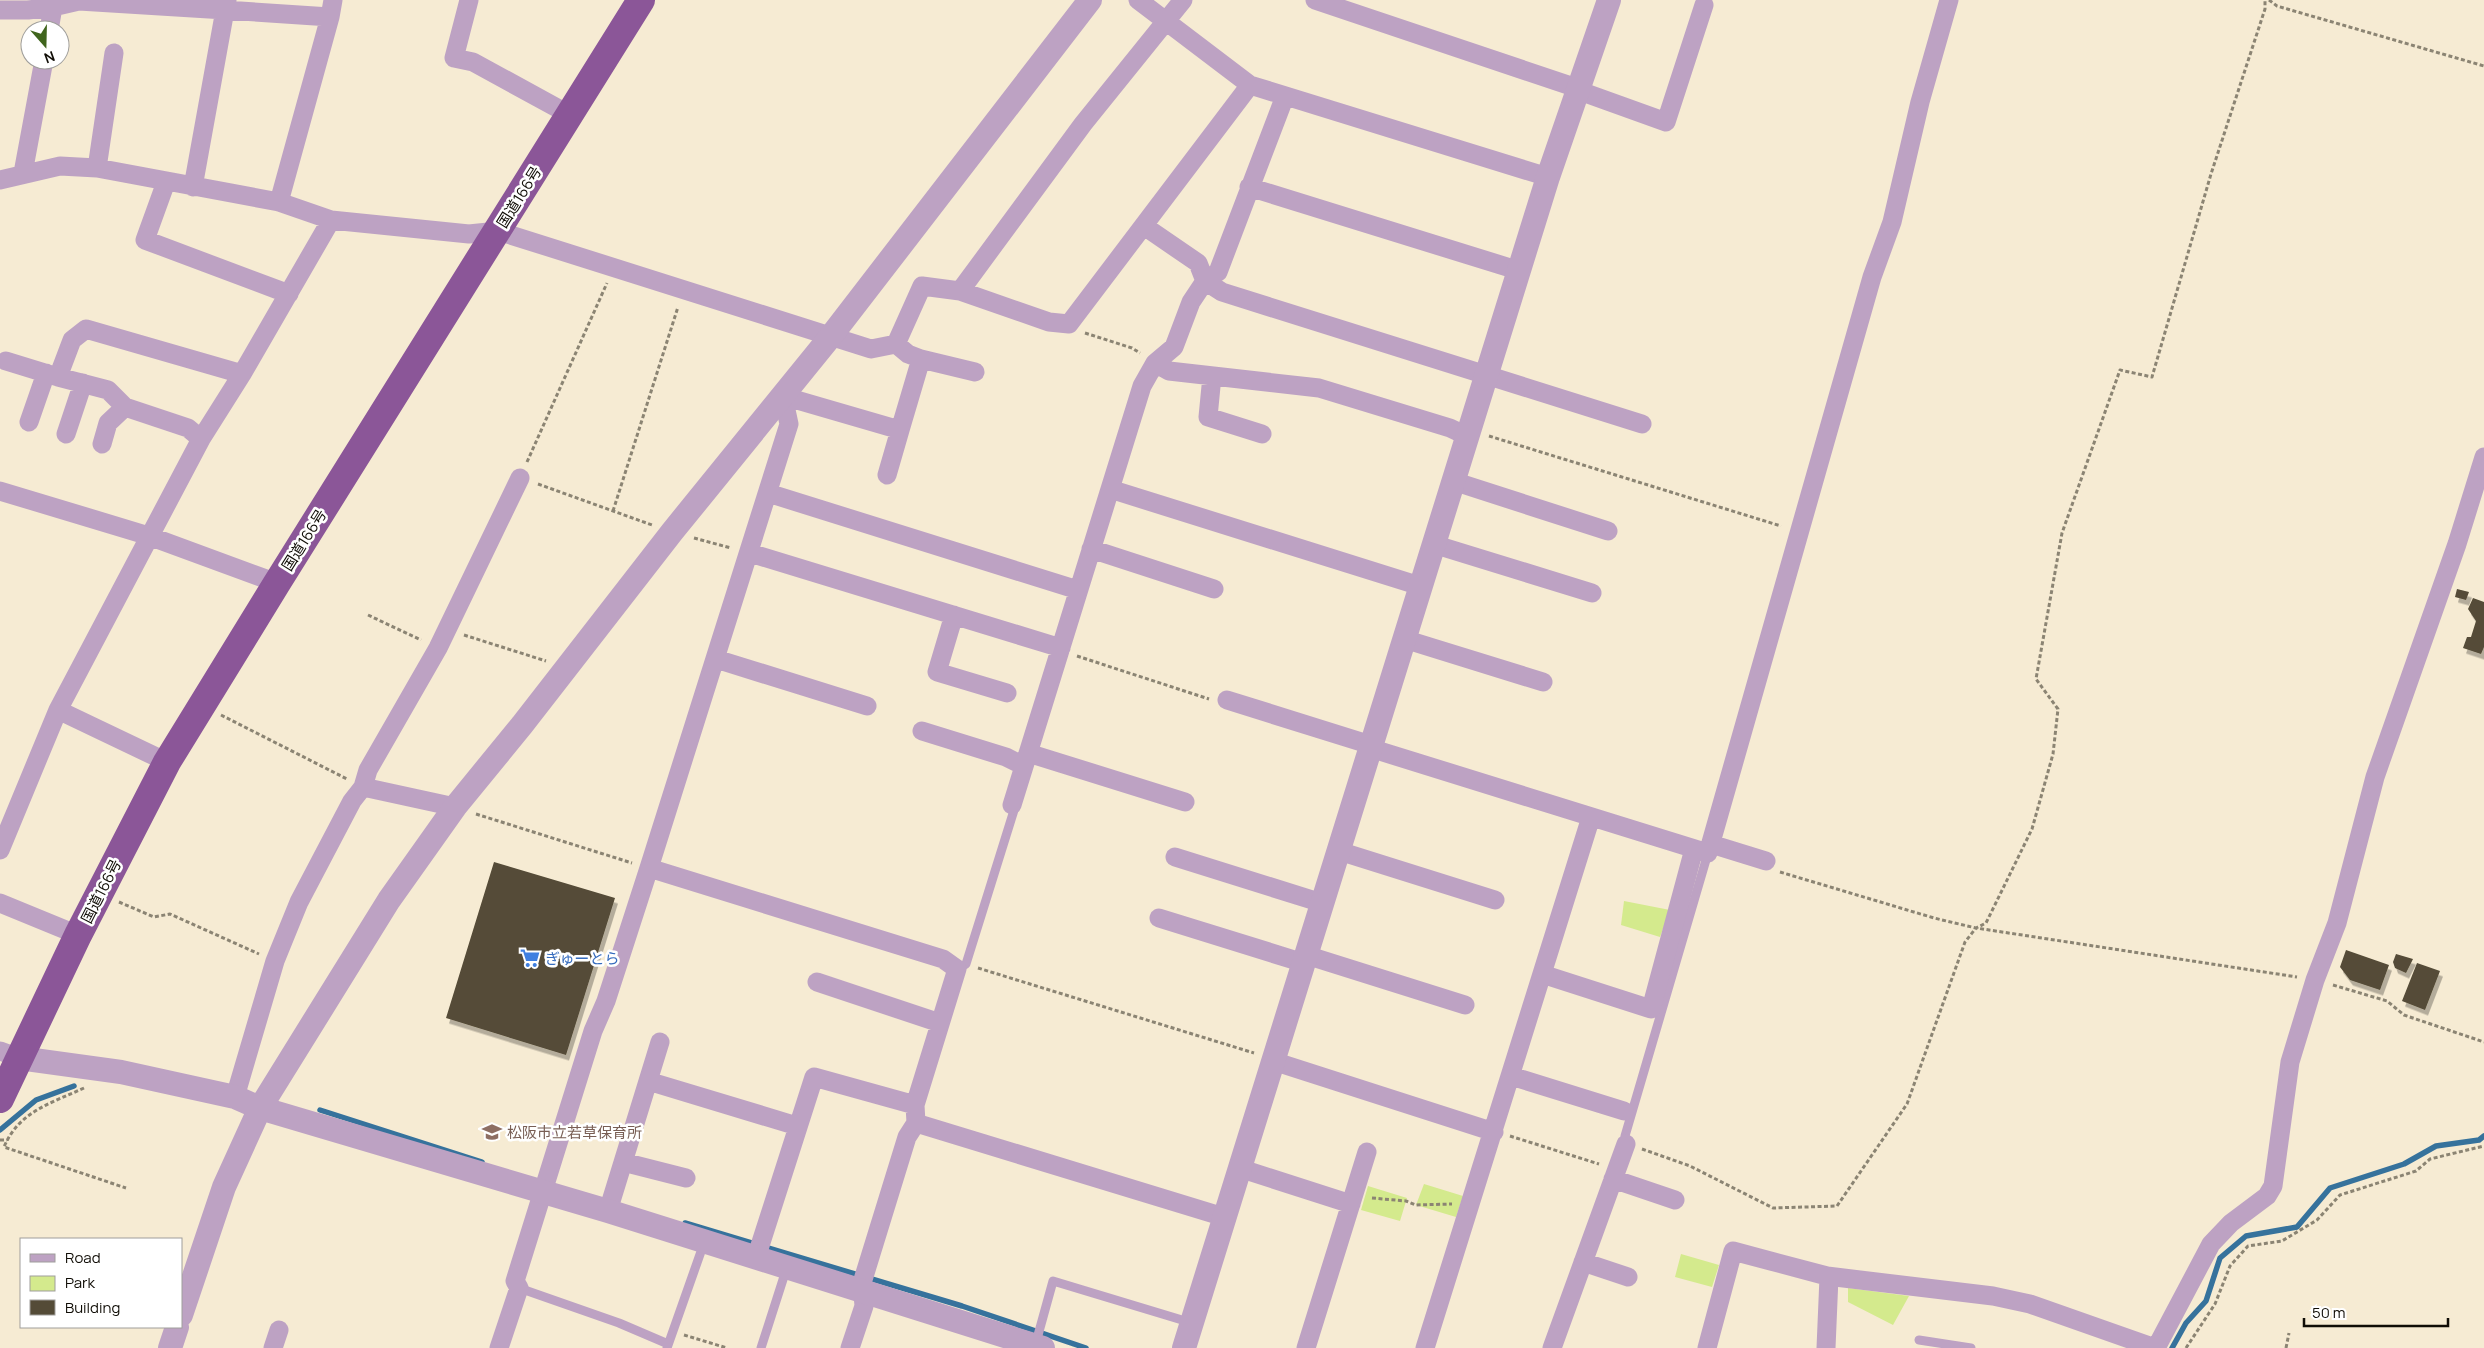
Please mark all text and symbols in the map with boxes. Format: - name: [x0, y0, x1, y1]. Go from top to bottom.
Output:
- north arrow: [20, 20, 70, 70]
- text: N: [42, 47, 58, 68]
- street label: 国道166号: [492, 162, 546, 232]
- street label: 国道166号: [277, 505, 331, 575]
- street label: 国道166号: [76, 855, 126, 927]
- supermarket icon: ぎゅーとら: [519, 947, 541, 969]
- place label: ぎゅーとら: [545, 948, 620, 969]
- school or university icon: 松阪市立若草保育所: [481, 1121, 503, 1143]
- place label: 松阪市立若草保育所: [507, 1122, 642, 1143]
- legend: [20, 1238, 182, 1328]
- text: Road: [65, 1247, 101, 1268]
- text: Park: [65, 1272, 95, 1293]
- scale bar: [2304, 1296, 2448, 1328]
- text: Building: [65, 1297, 120, 1318]
- text: 50 m: [2312, 1302, 2346, 1323]

